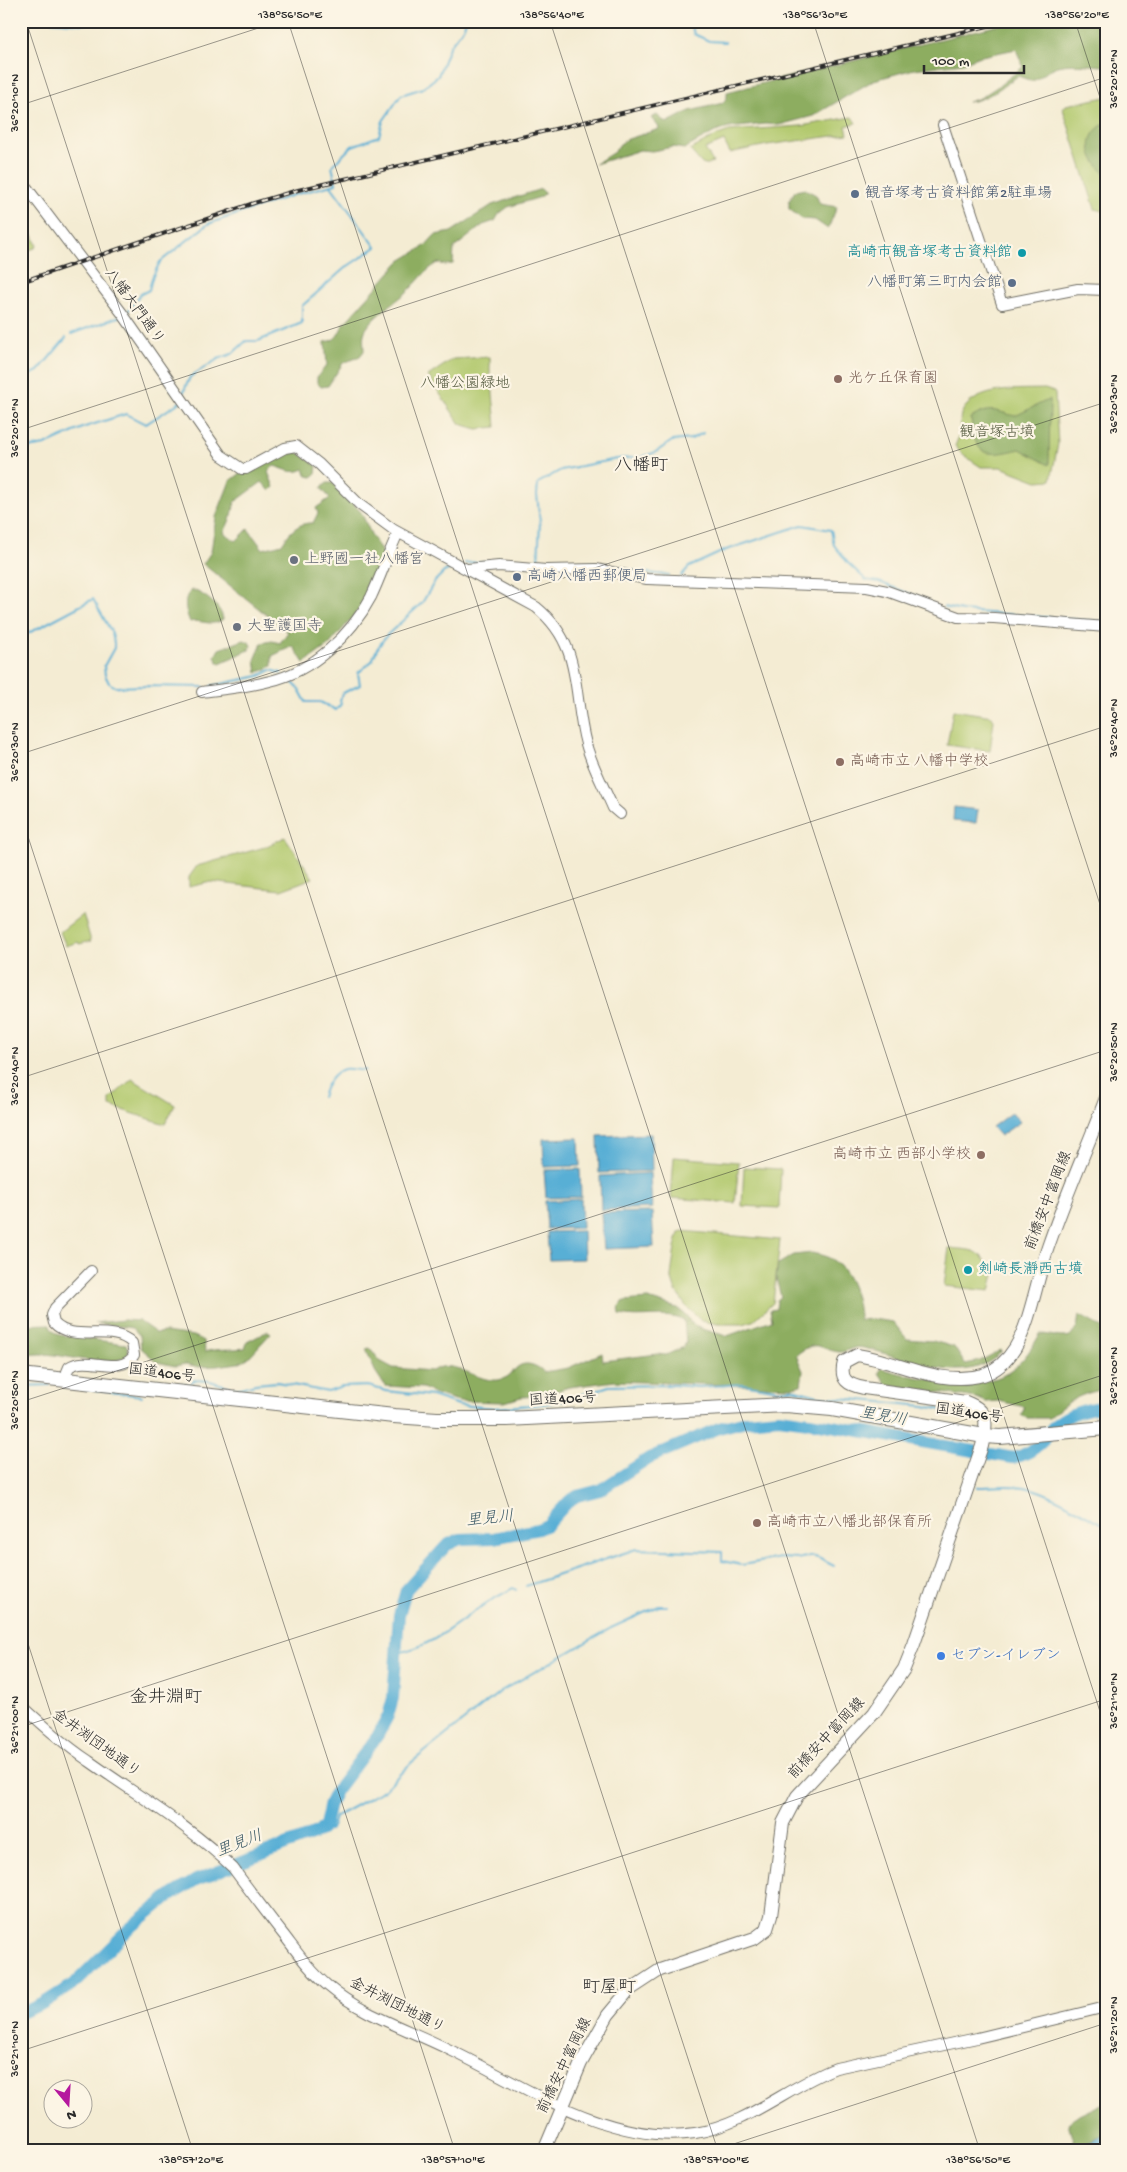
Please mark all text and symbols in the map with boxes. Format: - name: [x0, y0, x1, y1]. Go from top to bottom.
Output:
- text: 138°56'50"E: [257, 9, 323, 23]
- text: 138°56'40"E: [519, 9, 584, 23]
- text: 138°56'30"E: [782, 9, 848, 23]
- text: 138°56'20"E: [1044, 9, 1109, 23]
- scale bar: [924, 42, 1024, 74]
- text: 36°20'20"N: [1108, 49, 1122, 109]
- text: 100 m: [931, 53, 970, 71]
- text: 36°20'10"N: [9, 74, 23, 133]
- place label: 観音塚考古資料館第2駐車場: [865, 184, 1052, 203]
- marker: 観音塚考古資料館第2駐車場: [849, 188, 861, 200]
- place label: 高崎市観音塚考古資料館: [847, 243, 1012, 262]
- marker: 高崎市観音塚考古資料館: [1016, 247, 1028, 259]
- street label: 八幡大門通り: [100, 265, 168, 349]
- place label: 八幡町第三町内会館: [867, 273, 1002, 292]
- marker: 八幡町第三町内会館: [1006, 277, 1018, 289]
- place label: 光ケ丘保育園: [848, 369, 938, 388]
- marker: 光ケ丘保育園: [832, 373, 844, 385]
- park label: 八幡公園緑地: [420, 374, 510, 393]
- text: 36°20'30"N: [1108, 374, 1122, 435]
- text: 36°20'20"N: [9, 398, 23, 458]
- park label: 観音塚古墳: [959, 423, 1035, 442]
- district label: 八幡町: [614, 455, 668, 477]
- place label: 上野國一社八幡宮: [304, 550, 424, 569]
- marker: 上野國一社八幡宮: [288, 554, 300, 566]
- place label: 高崎八幡西郵便局: [527, 567, 647, 586]
- marker: 高崎八幡西郵便局: [511, 571, 523, 583]
- place label: 大聖護国寺: [247, 617, 322, 636]
- marker: 大聖護国寺: [231, 621, 243, 633]
- text: 36°20'40"N: [1108, 698, 1122, 758]
- text: 36°20'30"N: [9, 722, 23, 783]
- place label: 高崎市立 八幡中学校: [850, 752, 989, 771]
- marker: 高崎市立 八幡中学校: [834, 756, 846, 768]
- text: 36°20'50"N: [1108, 1022, 1122, 1083]
- text: 36°20'40"N: [9, 1046, 23, 1106]
- place label: 高崎市立 西部小学校: [832, 1145, 971, 1164]
- street label: 前橋安中富岡線: [1021, 1148, 1076, 1253]
- marker: 高崎市立 西部小学校: [975, 1149, 987, 1161]
- place label: 剣崎長瀞西古墳: [978, 1260, 1083, 1279]
- marker: 剣崎長瀞西古墳: [962, 1264, 974, 1276]
- text: 36°21'00"N: [1108, 1347, 1122, 1406]
- street label: 国道406号: [127, 1361, 197, 1387]
- text: 36°20'50"N: [9, 1370, 23, 1431]
- street label: 国道406号: [528, 1389, 598, 1411]
- street label: 国道406号: [934, 1400, 1004, 1428]
- water label: 里見川: [858, 1403, 908, 1432]
- water label: 里見川: [465, 1507, 515, 1532]
- place label: 高崎市立八幡北部保育所: [767, 1513, 932, 1532]
- marker: 高崎市立八幡北部保育所: [751, 1517, 763, 1529]
- place label: セブン-イレブン: [951, 1647, 1061, 1665]
- marker: セブン-イレブン: [935, 1650, 947, 1662]
- text: 36°21'10"N: [1108, 1673, 1122, 1730]
- district label: 金井淵町: [130, 1687, 202, 1709]
- street label: 前橋安中富岡線: [784, 1694, 869, 1784]
- text: 36°21'00"N: [9, 1696, 23, 1755]
- street label: 金井渕団地通り: [48, 1705, 144, 1782]
- water label: 里見川: [214, 1827, 266, 1862]
- street label: 金井渕団地通り: [346, 1973, 448, 2038]
- district label: 町屋町: [582, 1978, 636, 1999]
- text: 36°21'20"N: [1108, 1996, 1122, 2055]
- street label: 前橋安中富岡線: [533, 2014, 596, 2117]
- text: 36°21'10"N: [9, 2021, 23, 2078]
- north arrow: [42, 2080, 92, 2130]
- text: N: [64, 2104, 78, 2123]
- text: 138°57'20"E: [158, 2154, 223, 2168]
- text: 138°57'10"E: [421, 2154, 485, 2168]
- text: 138°57'00"E: [683, 2154, 749, 2168]
- text: 138°56'50"E: [945, 2154, 1011, 2168]

